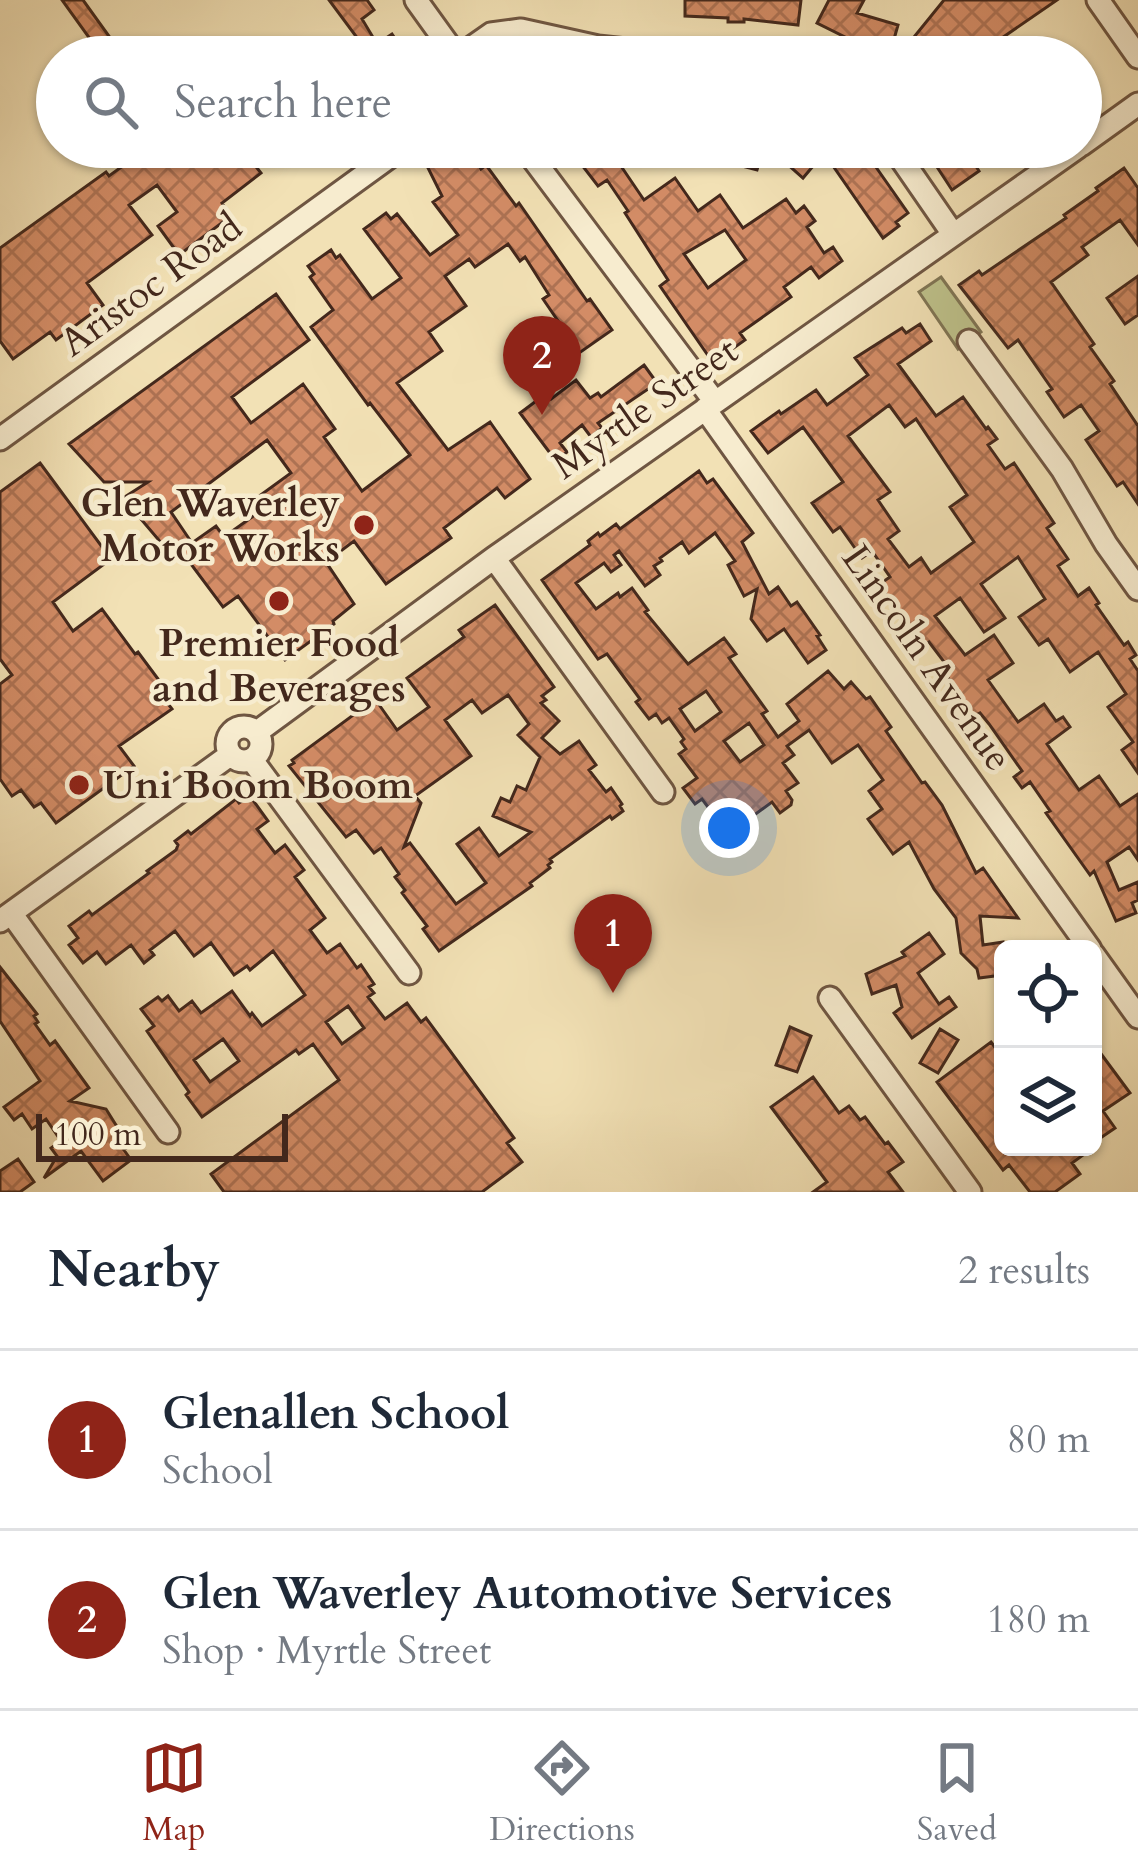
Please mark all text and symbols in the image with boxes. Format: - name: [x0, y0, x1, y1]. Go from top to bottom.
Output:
- search box: [36, 36, 1102, 168]
- icon: search: [78, 69, 144, 135]
- text: Search here: [174, 72, 392, 133]
- street label: Aristoc Road: [49, 201, 253, 369]
- pin: 2: [503, 316, 581, 415]
- street label: Myrtle Street: [541, 324, 749, 492]
- place label: Glen Waverley Motor Works: [81, 477, 340, 575]
- marker: Glen Waverley Motor Works: [351, 512, 377, 538]
- street label: Lincoln Avenue: [829, 534, 1025, 782]
- marker: Premier Food and Beverages: [266, 588, 292, 614]
- place label: Premier Food and Beverages: [152, 617, 406, 715]
- place label: Uni Boom Boom: [103, 759, 413, 812]
- marker: Uni Boom Boom: [66, 772, 92, 798]
- your location: [699, 798, 759, 858]
- pin: 1: [574, 894, 652, 993]
- map controls: [994, 940, 1102, 1156]
- button: locate: [994, 940, 1102, 1048]
- button: layers: [994, 1048, 1102, 1156]
- scale bar: [36, 1108, 288, 1161]
- text: 100 m: [54, 1112, 141, 1157]
- text: Nearby: [48, 1235, 220, 1305]
- text: 2 results: [958, 1244, 1090, 1297]
- text: Glenallen School: [162, 1383, 509, 1444]
- text: 1: [77, 1413, 97, 1466]
- text: 80 m: [1007, 1413, 1090, 1466]
- text: School: [162, 1444, 273, 1497]
- text: Glen Waverley Automotive Services: [162, 1563, 892, 1624]
- text: 2: [77, 1593, 97, 1646]
- text: 180 m: [987, 1593, 1090, 1646]
- text: Shop · Myrtle Street: [162, 1624, 491, 1677]
- tab: Map: [141, 1735, 207, 1852]
- tab: Directions: [489, 1735, 635, 1852]
- tab: Saved: [917, 1735, 997, 1852]

